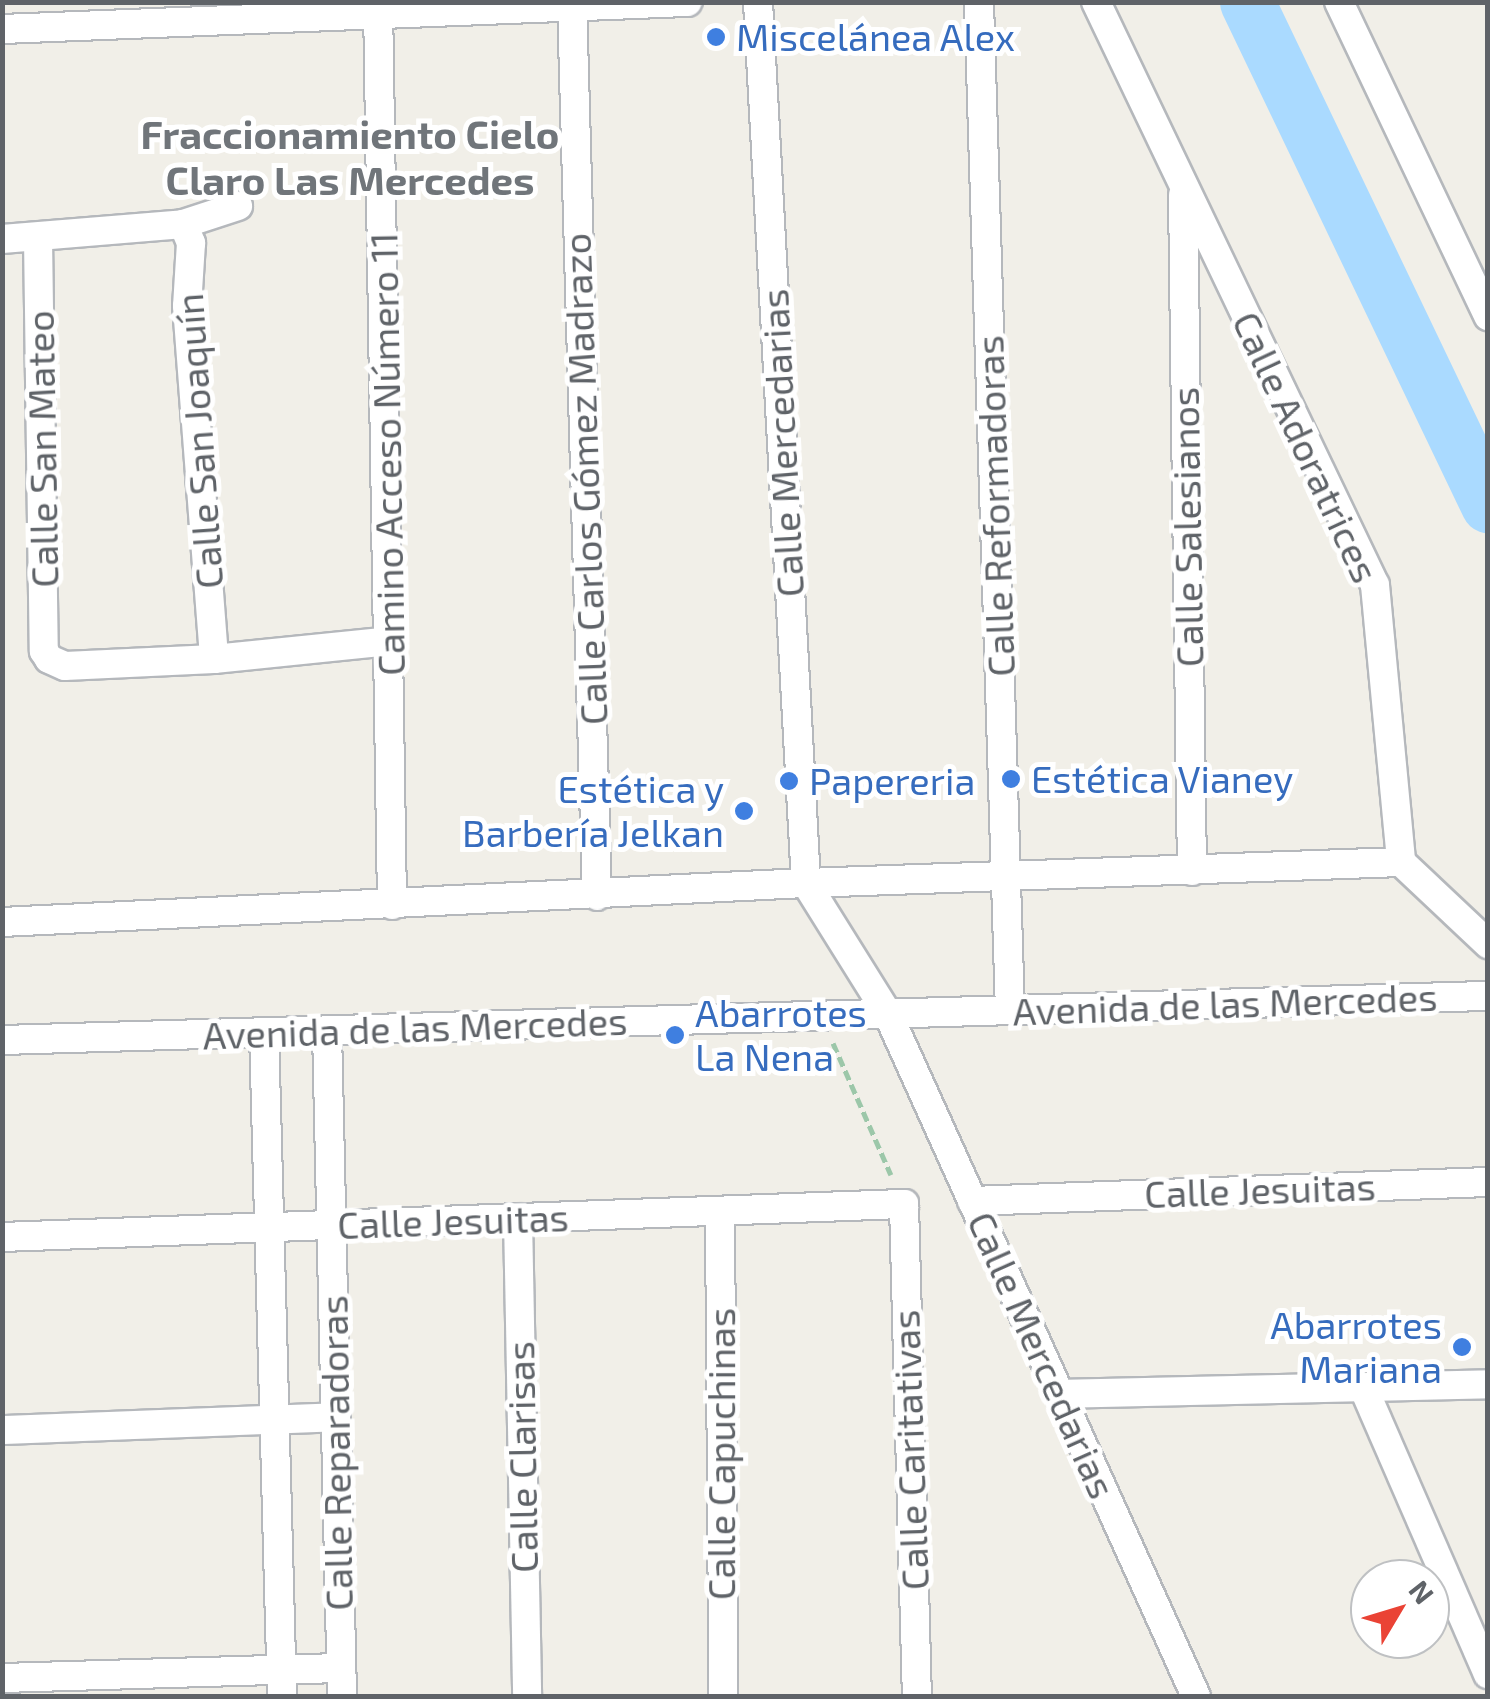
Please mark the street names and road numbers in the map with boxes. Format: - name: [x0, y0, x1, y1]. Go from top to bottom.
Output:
- street label: Camino Acceso Número 11: [360, 231, 414, 677]
- street label: Calle Carlos Gómez Madrazo: [554, 232, 616, 726]
- street label: Calle Mercedarias: [751, 288, 813, 598]
- street label: Calle San Joaquín: [166, 291, 232, 591]
- street label: Calle Adoratrices: [1223, 304, 1389, 590]
- street label: Calle San Mateo: [17, 310, 67, 588]
- street label: Calle Reformadoras: [966, 335, 1024, 677]
- street label: Calle Salesianos: [1162, 386, 1212, 668]
- street label: Avenida de las Mercedes: [1012, 974, 1438, 1034]
- street label: Avenida de las Mercedes: [202, 998, 628, 1058]
- street label: Calle Jesuitas: [1143, 1163, 1377, 1217]
- street label: Calle Jesuitas: [336, 1194, 570, 1248]
- street label: Calle Mercedarias: [958, 1205, 1126, 1505]
- street label: Calle Reparadoras: [310, 1295, 362, 1611]
- street label: Calle Capuchinas: [698, 1308, 744, 1600]
- street label: Calle Caritativas: [882, 1309, 938, 1591]
- street label: Calle Clarisas: [497, 1341, 547, 1573]

